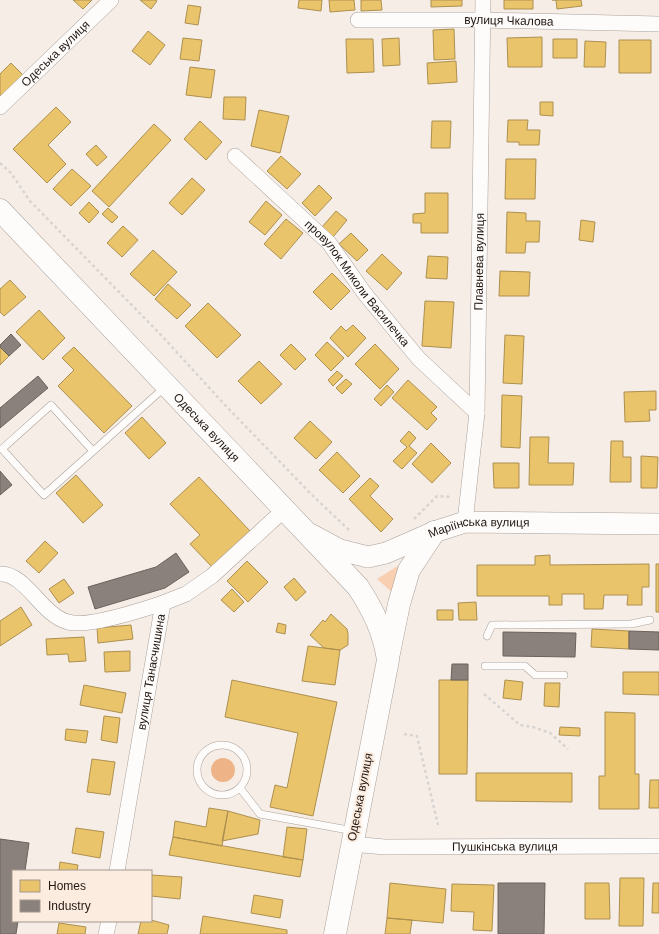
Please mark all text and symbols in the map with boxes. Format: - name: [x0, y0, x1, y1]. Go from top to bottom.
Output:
- street label: вулиця Чкалова: [464, 13, 554, 29]
- street label: Одеська вулиця: [18, 17, 93, 90]
- street label: Плавнева вулиця: [471, 213, 487, 310]
- street label: провулок Миколи Василечка: [302, 217, 413, 349]
- street label: Одеська вулиця: [171, 390, 242, 465]
- street label: Маріїнська вулиця: [426, 515, 530, 541]
- street label: вулиця Танасчишина: [134, 612, 168, 731]
- street label: Одеська вулиця: [345, 752, 375, 842]
- street label: Пушкінська вулиця: [452, 839, 558, 854]
- legend: [12, 870, 152, 922]
- text: Homes: [48, 879, 86, 893]
- text: Industry: [48, 899, 91, 913]

